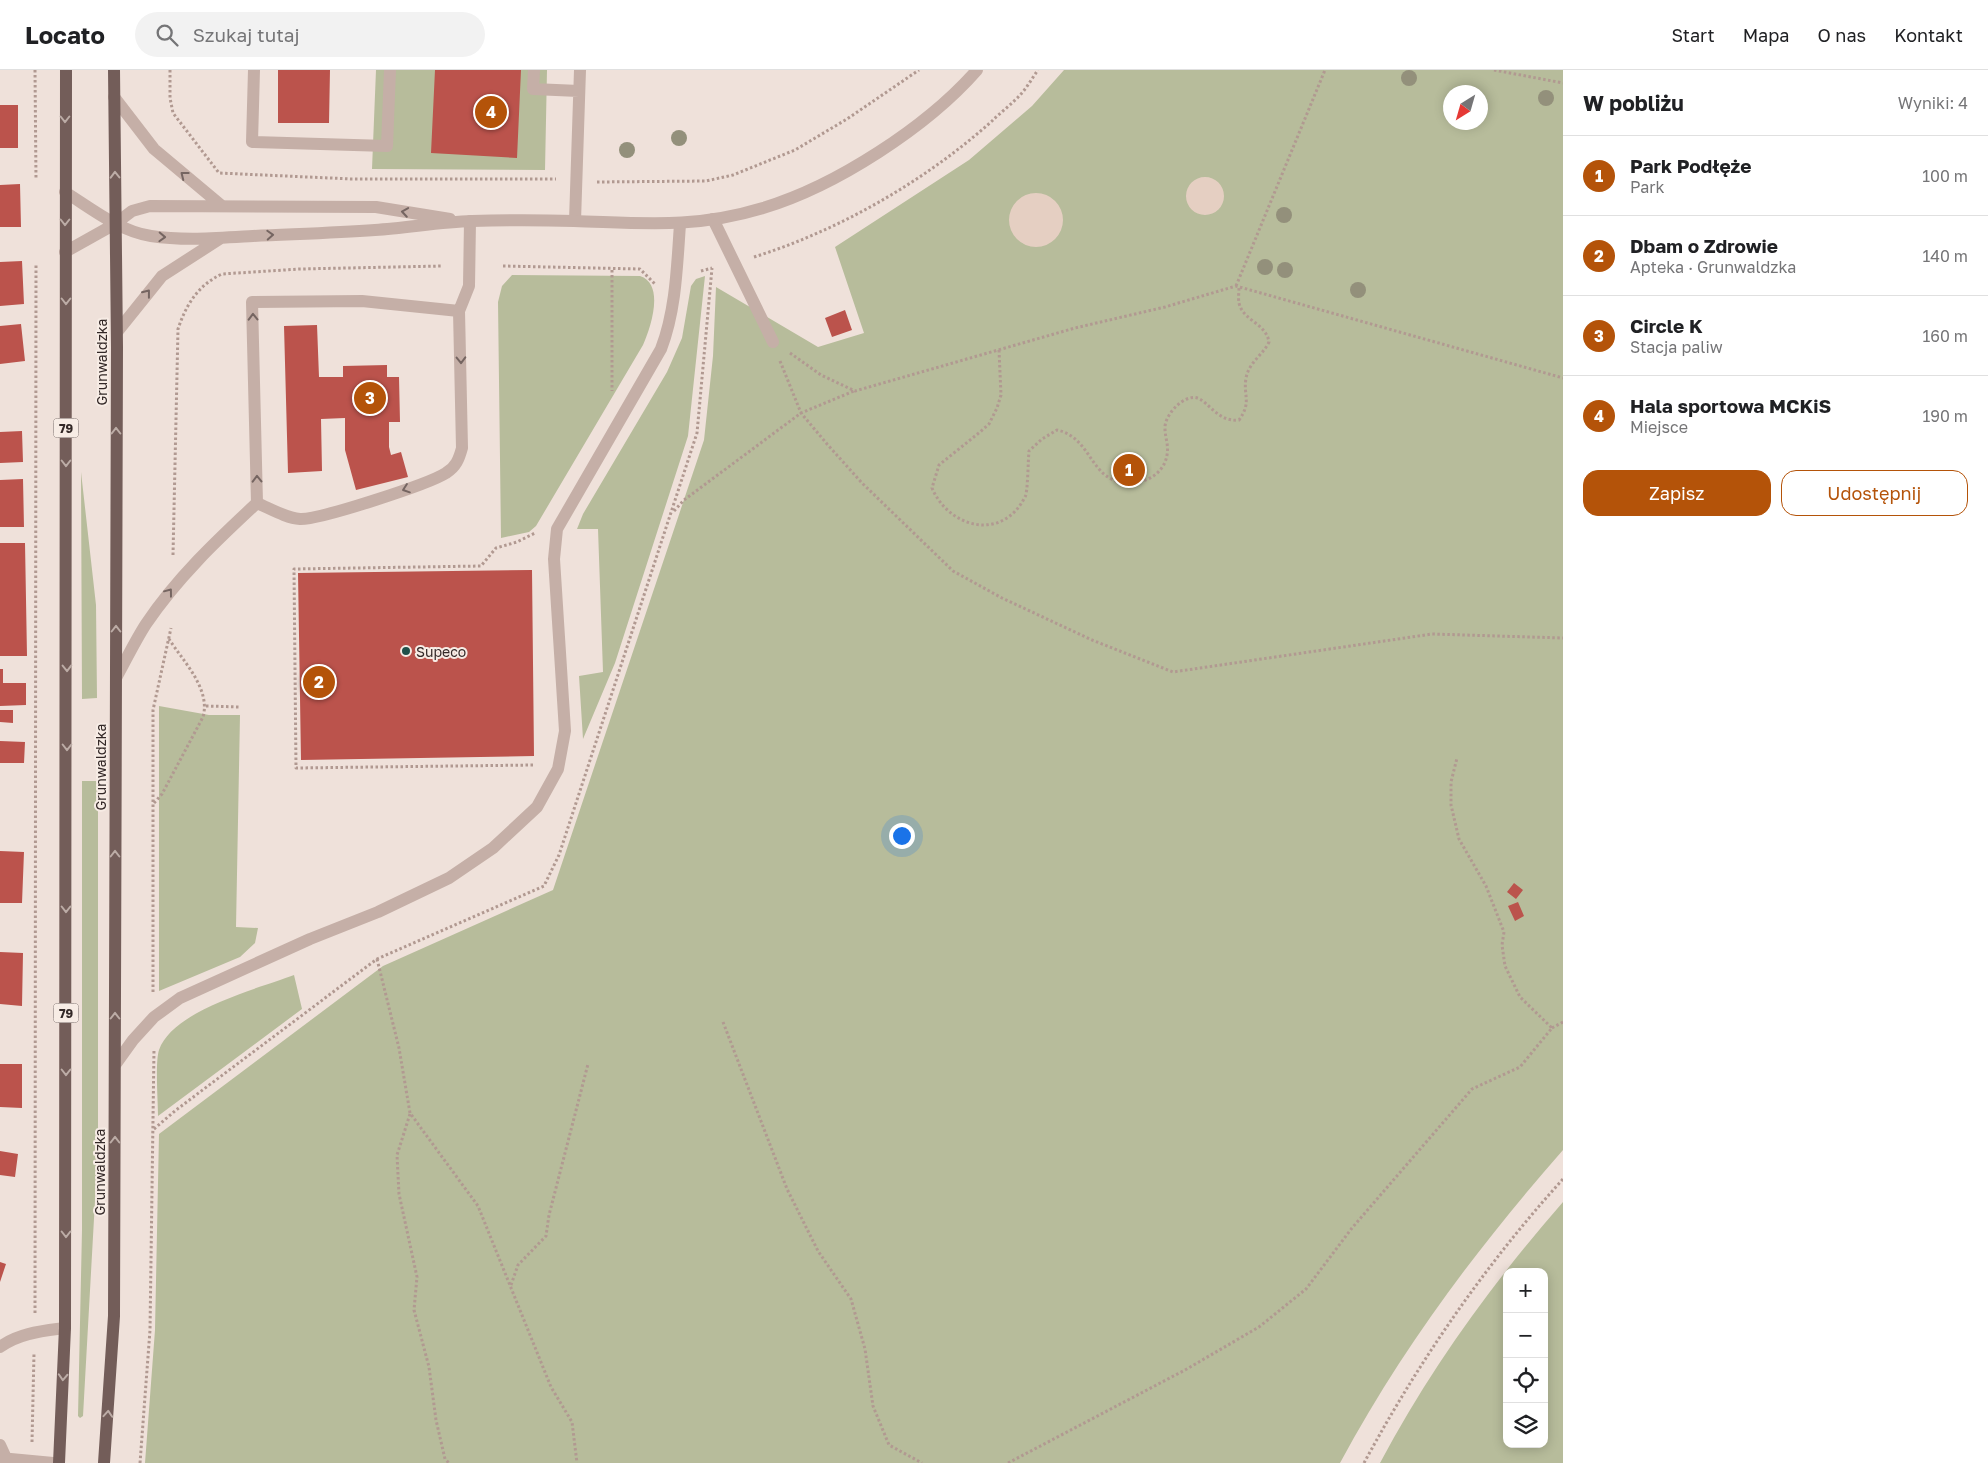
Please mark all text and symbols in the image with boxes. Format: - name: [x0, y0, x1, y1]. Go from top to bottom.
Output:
- search box: [135, 12, 485, 57]
- text: Locato: [25, 20, 105, 49]
- icon: search: [153, 21, 181, 49]
- text: Szukaj tutaj: [193, 23, 300, 46]
- text: Start: [1672, 24, 1715, 46]
- text: Mapa: [1743, 24, 1790, 46]
- text: O nas: [1818, 24, 1866, 46]
- text: Kontakt: [1894, 24, 1963, 46]
- north arrow: [1443, 85, 1488, 130]
- text: W pobliżu: [1583, 90, 1684, 116]
- pin: 4: [475, 93, 507, 131]
- text: Wyniki: 4: [1898, 93, 1968, 113]
- one-way arrow: [60, 115, 70, 123]
- text: Park Podłęże: [1630, 154, 1751, 177]
- text: 1: [1595, 166, 1603, 186]
- text: 100 m: [1922, 166, 1968, 186]
- one-way arrow: [110, 171, 120, 178]
- one-way arrow: [181, 173, 190, 181]
- text: Park: [1630, 177, 1665, 197]
- one-way arrow: [400, 207, 409, 217]
- one-way arrow: [60, 218, 70, 226]
- one-way arrow: [266, 230, 274, 241]
- one-way arrow: [158, 231, 166, 242]
- text: Dbam o Zdrowie: [1630, 234, 1778, 257]
- text: 2: [1594, 246, 1604, 266]
- text: 140 m: [1922, 246, 1968, 266]
- text: Apteka · Grunwaldzka: [1630, 257, 1796, 277]
- one-way arrow: [141, 290, 150, 299]
- one-way arrow: [61, 298, 71, 305]
- one-way arrow: [247, 312, 258, 320]
- text: Circle K: [1630, 314, 1703, 337]
- street label: Grunwaldzka: [93, 318, 110, 406]
- text: 3: [1594, 326, 1604, 346]
- text: 160 m: [1922, 326, 1968, 346]
- text: Stacja paliw: [1630, 337, 1723, 357]
- one-way arrow: [455, 356, 466, 364]
- pin: 3: [354, 379, 386, 417]
- text: Hala sportowa MCKiS: [1630, 394, 1831, 417]
- text: 4: [1594, 406, 1604, 426]
- text: 190 m: [1922, 406, 1968, 426]
- text: Miejsce: [1630, 417, 1688, 437]
- road number: 79: [54, 418, 78, 438]
- one-way arrow: [111, 427, 121, 435]
- pin: 1: [1113, 451, 1145, 489]
- one-way arrow: [61, 460, 71, 468]
- button: Zapisz: [1583, 470, 1771, 516]
- button: Udostępnij: [1781, 470, 1968, 516]
- one-way arrow: [251, 475, 262, 483]
- one-way arrow: [402, 483, 411, 493]
- one-way arrow: [164, 589, 172, 598]
- one-way arrow: [111, 625, 121, 632]
- place label: Supeco: [416, 643, 466, 660]
- marker: Supeco: [400, 645, 412, 657]
- pin: 2: [303, 663, 335, 701]
- one-way arrow: [61, 664, 72, 672]
- street label: Grunwaldzka: [92, 723, 109, 811]
- one-way arrow: [62, 743, 72, 751]
- your location: [889, 823, 915, 849]
- one-way arrow: [110, 849, 120, 857]
- one-way arrow: [61, 906, 71, 913]
- road number: 79: [54, 1004, 78, 1022]
- one-way arrow: [110, 1012, 120, 1020]
- one-way arrow: [61, 1068, 71, 1076]
- street label: Grunwaldzka: [91, 1128, 108, 1216]
- one-way arrow: [110, 1135, 120, 1143]
- one-way arrow: [61, 1230, 71, 1238]
- map controls: [1503, 1268, 1548, 1448]
- button: +: [1503, 1268, 1548, 1313]
- button: −: [1503, 1313, 1548, 1358]
- button: locate: [1503, 1358, 1548, 1403]
- one-way arrow: [58, 1374, 68, 1381]
- button: layers: [1503, 1403, 1548, 1448]
- one-way arrow: [103, 1410, 114, 1418]

